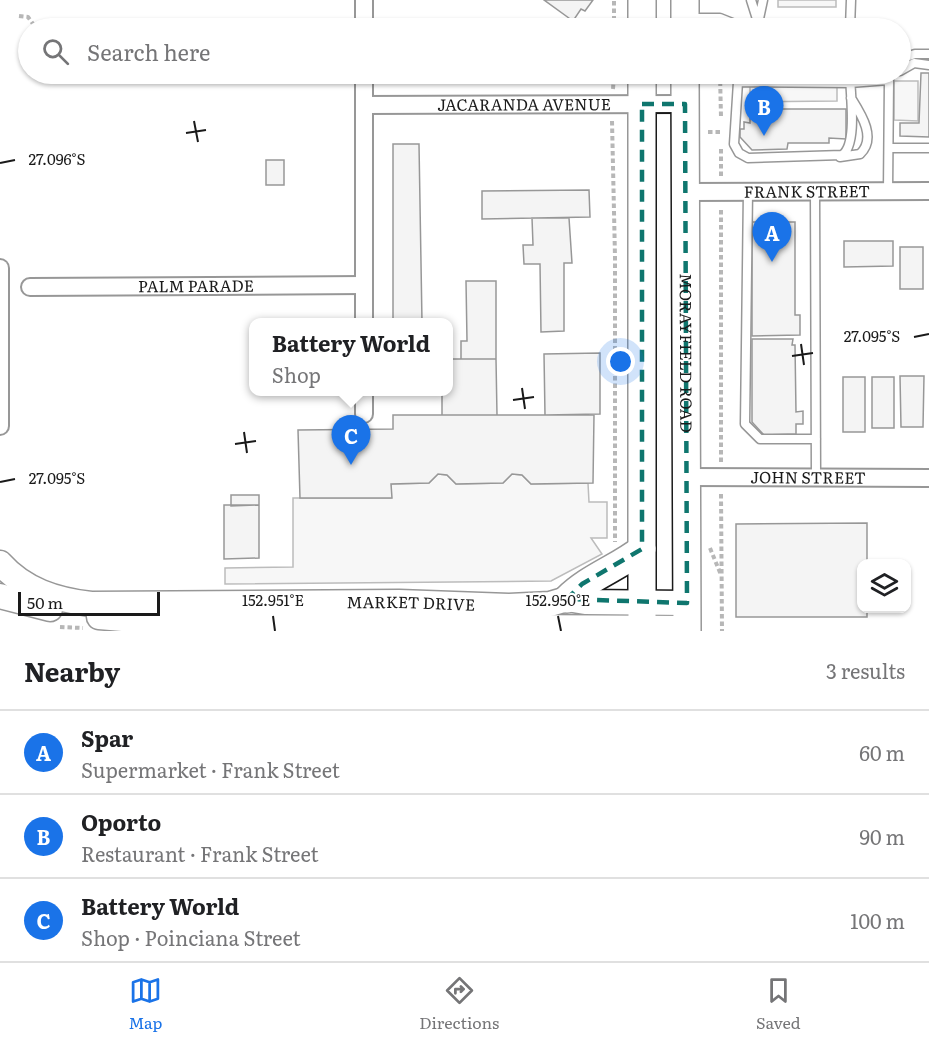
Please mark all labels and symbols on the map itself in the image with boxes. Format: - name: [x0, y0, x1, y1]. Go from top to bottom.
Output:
- pin: B: [744, 86, 783, 136]
- street label: JACARANDA AVENUE: [437, 91, 611, 116]
- text: 27.096°S: [28, 147, 86, 170]
- street label: FRANK STREET: [744, 178, 870, 203]
- pin: A: [752, 212, 792, 262]
- street label: PALM PARADE: [138, 273, 254, 297]
- street label: MORAYFIELD ROAD: [675, 273, 699, 433]
- text: 27.095°S: [844, 324, 900, 347]
- your location: [606, 347, 635, 376]
- pin: C: [332, 416, 370, 465]
- street label: JOHN STREET: [750, 464, 866, 489]
- text: 27.095°S: [29, 466, 85, 489]
- text: 152.951°E: [242, 588, 304, 611]
- text: 152.950°E: [526, 588, 590, 611]
- scale bar: [18, 589, 160, 616]
- street label: MARKET DRIVE: [346, 589, 476, 616]

